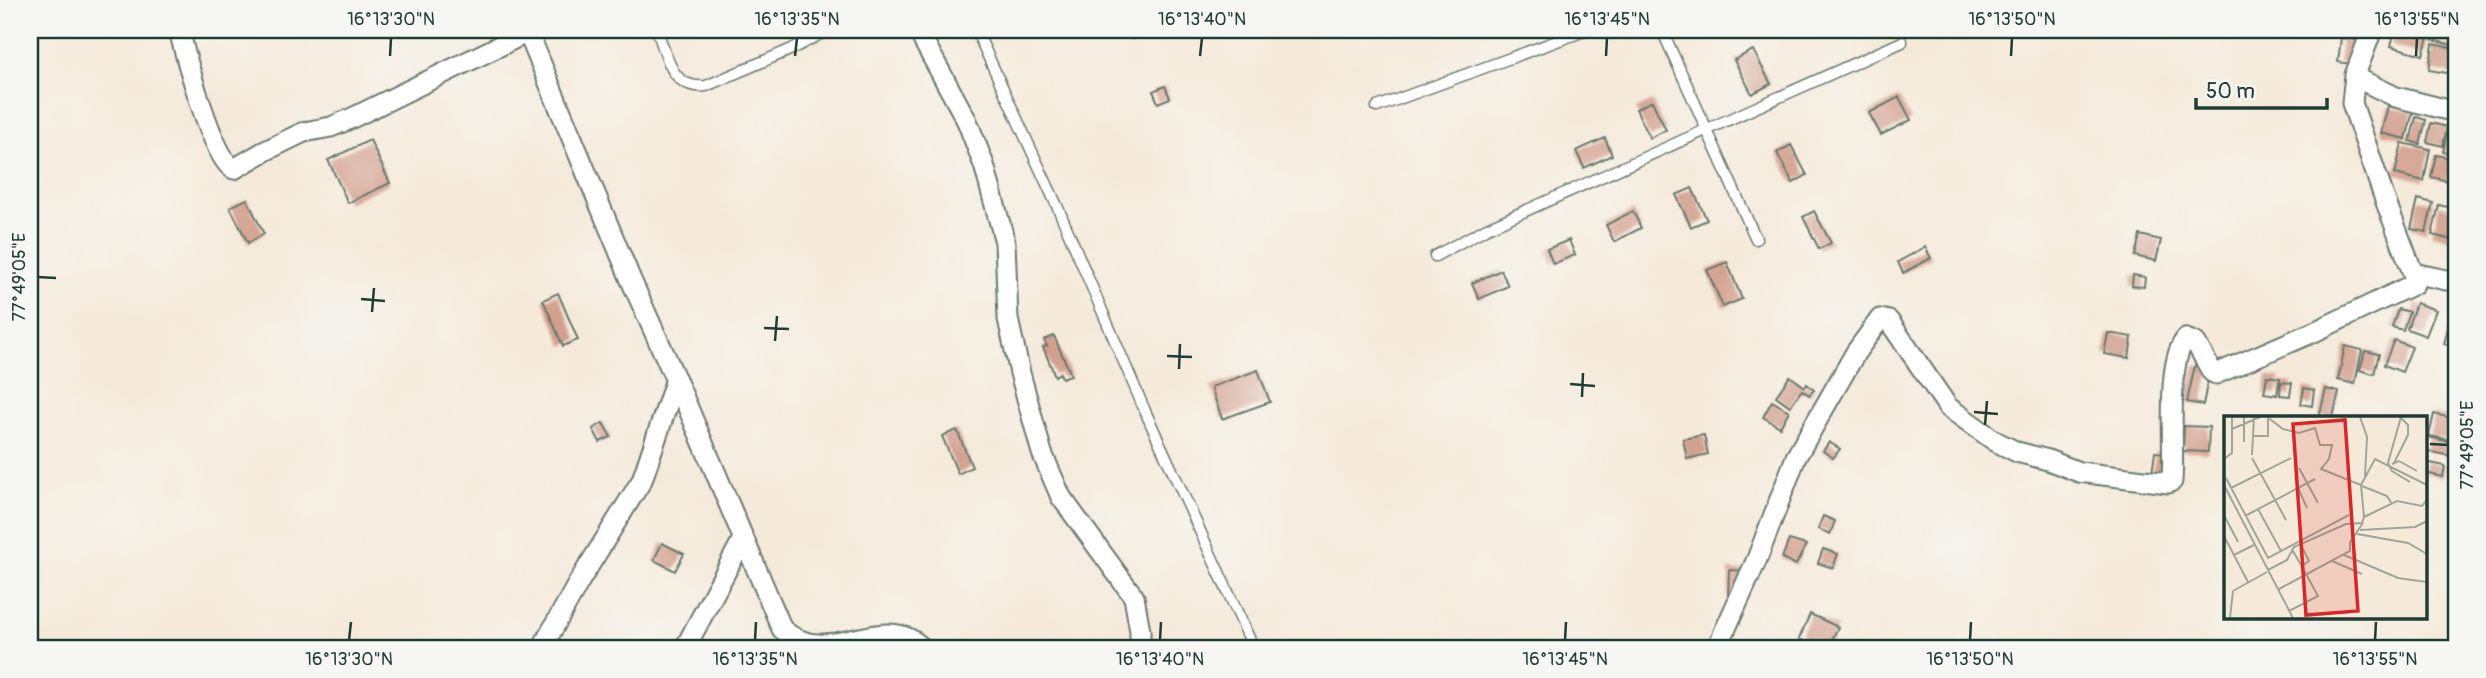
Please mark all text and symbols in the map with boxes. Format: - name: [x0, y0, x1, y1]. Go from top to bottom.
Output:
- text: 16°13'30"N: [347, 8, 435, 31]
- text: 16°13'35"N: [754, 8, 840, 31]
- text: 16°13'40"N: [1158, 8, 1246, 31]
- text: 16°13'45"N: [1564, 8, 1650, 31]
- text: 16°13'50"N: [1968, 8, 2056, 31]
- text: 16°13'55"N: [2374, 8, 2460, 31]
- scale bar: [2196, 66, 2327, 110]
- text: 50 m: [2206, 78, 2255, 105]
- text: 77°49'05"E: [8, 233, 31, 321]
- text: 77°49'05"E: [2456, 401, 2479, 489]
- inset map: [2224, 416, 2426, 618]
- text: 16°13'30"N: [305, 648, 393, 671]
- text: 16°13'35"N: [712, 648, 798, 671]
- text: 16°13'40"N: [1116, 648, 1204, 671]
- text: 16°13'45"N: [1522, 648, 1608, 671]
- text: 16°13'50"N: [1926, 648, 2014, 671]
- text: 16°13'55"N: [2332, 648, 2418, 671]

